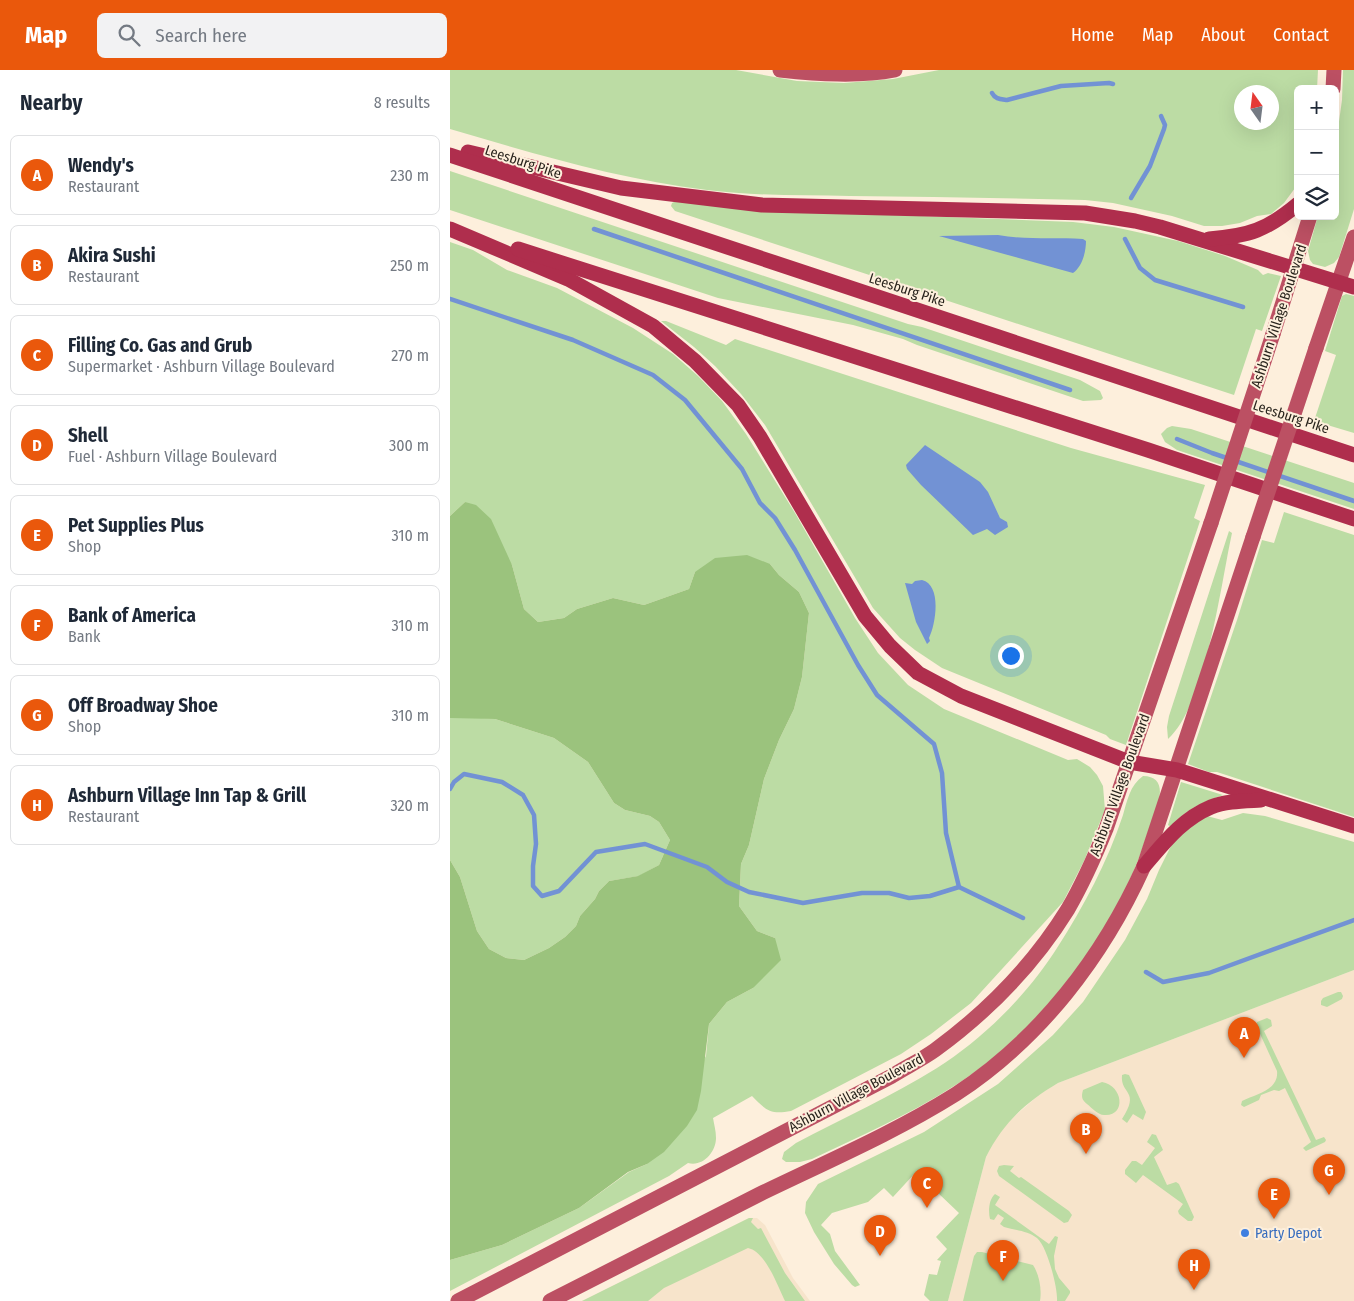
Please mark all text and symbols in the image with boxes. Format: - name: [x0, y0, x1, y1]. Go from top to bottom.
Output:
- search box: [97, 13, 447, 58]
- text: Map: [25, 21, 67, 49]
- icon: search: [115, 21, 143, 49]
- text: Search here: [155, 24, 247, 47]
- text: Home: [1071, 24, 1114, 46]
- text: Map: [1142, 24, 1173, 46]
- text: About: [1201, 24, 1245, 46]
- text: Contact: [1273, 24, 1329, 46]
- north arrow: [1234, 85, 1279, 130]
- map controls: [1294, 85, 1339, 220]
- button: +: [1294, 85, 1339, 130]
- text: Nearby: [20, 90, 82, 116]
- text: 8 results: [374, 93, 430, 112]
- button: −: [1294, 130, 1339, 175]
- street label: Leesburg Pike: [483, 142, 563, 182]
- text: Wendy's: [68, 154, 134, 177]
- text: A: [33, 166, 41, 185]
- text: 230 m: [390, 166, 429, 185]
- button: layers: [1294, 175, 1339, 220]
- text: Restaurant: [68, 177, 139, 196]
- street label: Ashburn Village Boulevard: [1248, 242, 1310, 390]
- text: Akira Sushi: [68, 244, 156, 267]
- text: B: [33, 256, 41, 275]
- text: 250 m: [390, 256, 429, 275]
- text: Restaurant: [68, 267, 139, 286]
- street label: Leesburg Pike: [867, 270, 947, 310]
- text: Filling Co. Gas and Grub: [68, 334, 252, 357]
- text: C: [33, 346, 41, 365]
- text: 270 m: [391, 346, 429, 365]
- text: Supermarket · Ashburn Village Boulevard: [68, 357, 335, 376]
- street label: Leesburg Pike: [1251, 397, 1331, 437]
- text: Shell: [68, 424, 108, 447]
- text: D: [32, 436, 42, 455]
- text: 300 m: [389, 436, 429, 455]
- text: Fuel · Ashburn Village Boulevard: [68, 447, 277, 466]
- text: Pet Supplies Plus: [68, 514, 204, 537]
- text: E: [33, 526, 41, 545]
- text: 310 m: [392, 526, 429, 545]
- text: Shop: [68, 537, 101, 556]
- text: Bank of America: [68, 604, 196, 627]
- text: F: [33, 616, 41, 635]
- text: 310 m: [392, 616, 429, 635]
- text: Bank: [68, 627, 100, 646]
- your location: [998, 643, 1024, 669]
- text: Off Broadway Shoe: [68, 694, 218, 717]
- text: G: [32, 706, 42, 725]
- text: 310 m: [392, 706, 429, 725]
- street label: Ashburn Village Boulevard: [1086, 712, 1154, 858]
- text: Shop: [68, 717, 101, 736]
- text: Ashburn Village Inn Tap & Grill: [68, 784, 306, 807]
- text: H: [32, 796, 42, 815]
- text: 320 m: [390, 796, 429, 815]
- text: Restaurant: [68, 807, 139, 826]
- pin: A: [1228, 1017, 1260, 1058]
- street label: Ashburn Village Boulevard: [786, 1050, 926, 1136]
- pin: B: [1070, 1113, 1102, 1154]
- pin: G: [1313, 1154, 1345, 1195]
- pin: C: [911, 1167, 943, 1208]
- pin: E: [1258, 1178, 1290, 1219]
- pin: D: [864, 1215, 896, 1256]
- place label: Party Depot: [1255, 1225, 1322, 1242]
- marker: Party Depot: [1239, 1227, 1251, 1239]
- pin: F: [987, 1240, 1019, 1281]
- pin: H: [1178, 1249, 1210, 1290]

